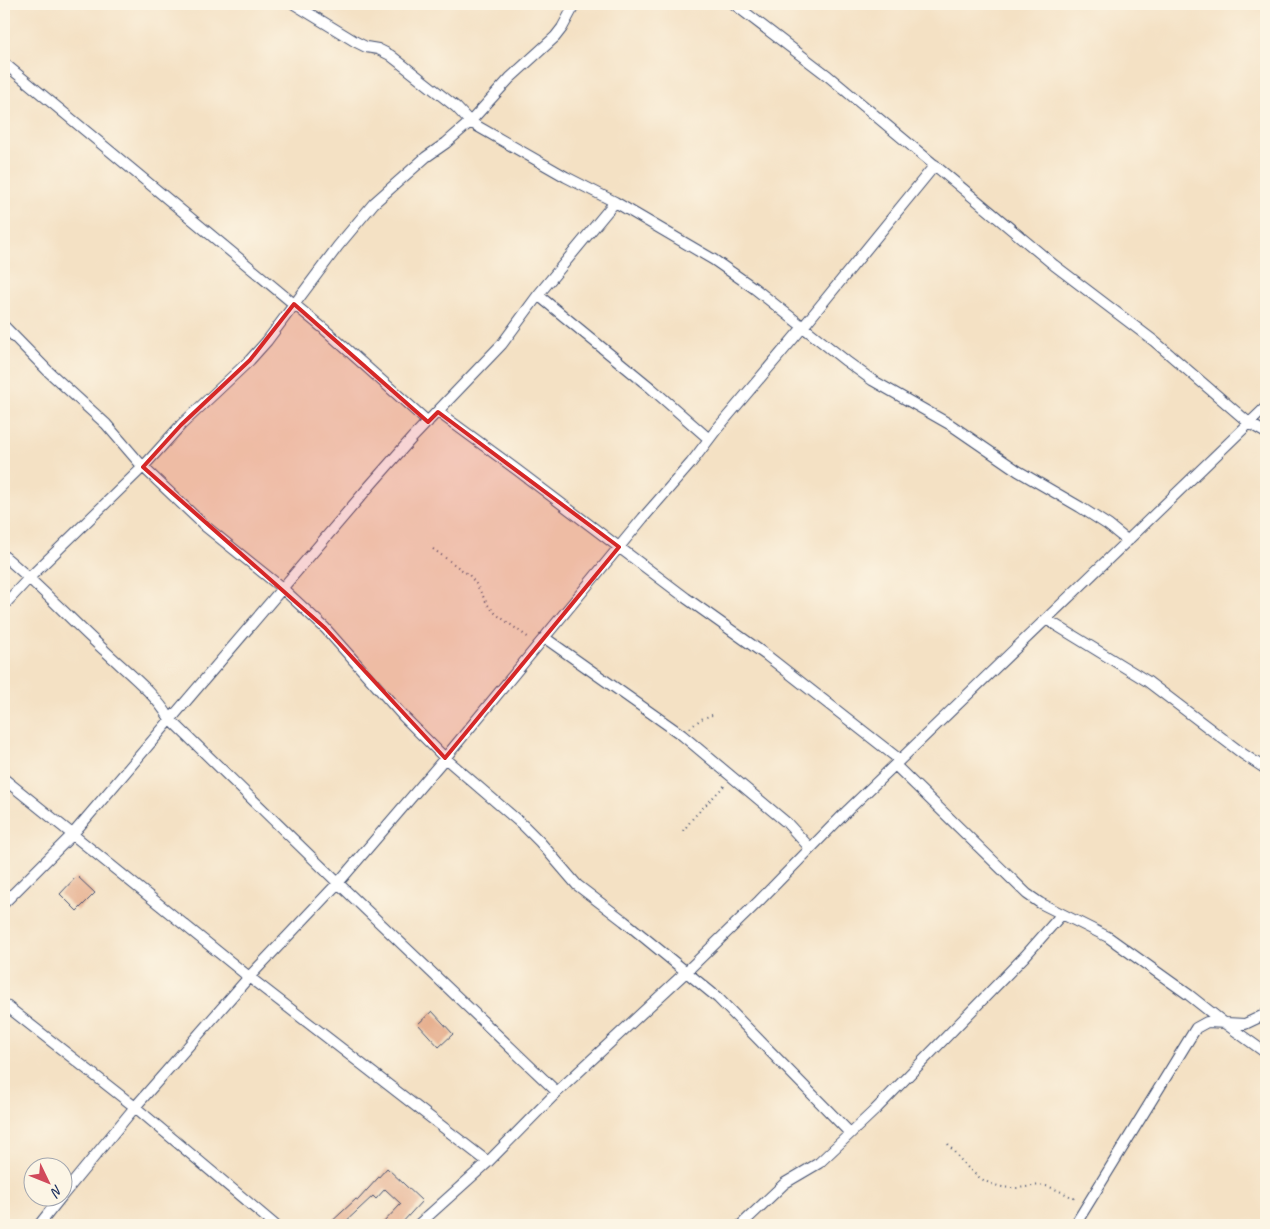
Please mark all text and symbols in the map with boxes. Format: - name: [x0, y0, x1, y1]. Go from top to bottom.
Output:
- north arrow: [22, 1156, 72, 1206]
- text: N: [46, 1182, 66, 1201]

